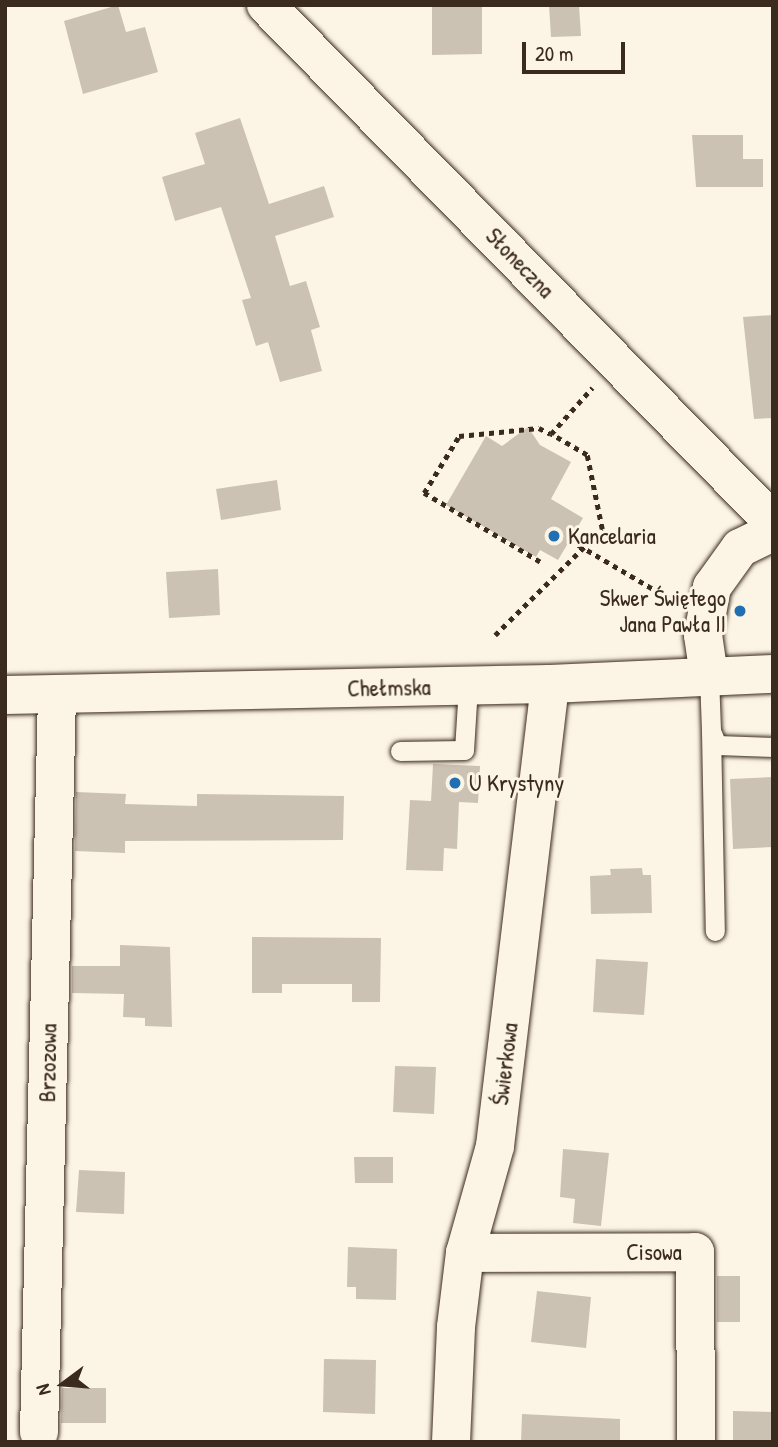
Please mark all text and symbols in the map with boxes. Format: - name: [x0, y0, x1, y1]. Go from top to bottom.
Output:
- scale bar: [526, 28, 629, 72]
- text: 20 m: [535, 39, 573, 68]
- street label: Słoneczna: [480, 222, 560, 304]
- place label: Kancelaria: [568, 522, 656, 550]
- marker: Kancelaria: [546, 528, 562, 544]
- place label: Skwer Świętego Jana Pawła II: [600, 584, 726, 638]
- marker: Skwer Świętego Jana Pawła II: [732, 603, 748, 619]
- street label: Chełmska: [347, 673, 431, 703]
- place label: U Krystyny: [469, 769, 564, 797]
- marker: U Krystyny: [447, 775, 463, 791]
- street label: Świerkowa: [486, 1021, 524, 1107]
- street label: Brzozowa: [34, 1024, 62, 1102]
- street label: Cisowa: [626, 1238, 682, 1266]
- north arrow: [28, 1349, 98, 1419]
- text: N: [29, 1381, 57, 1398]

